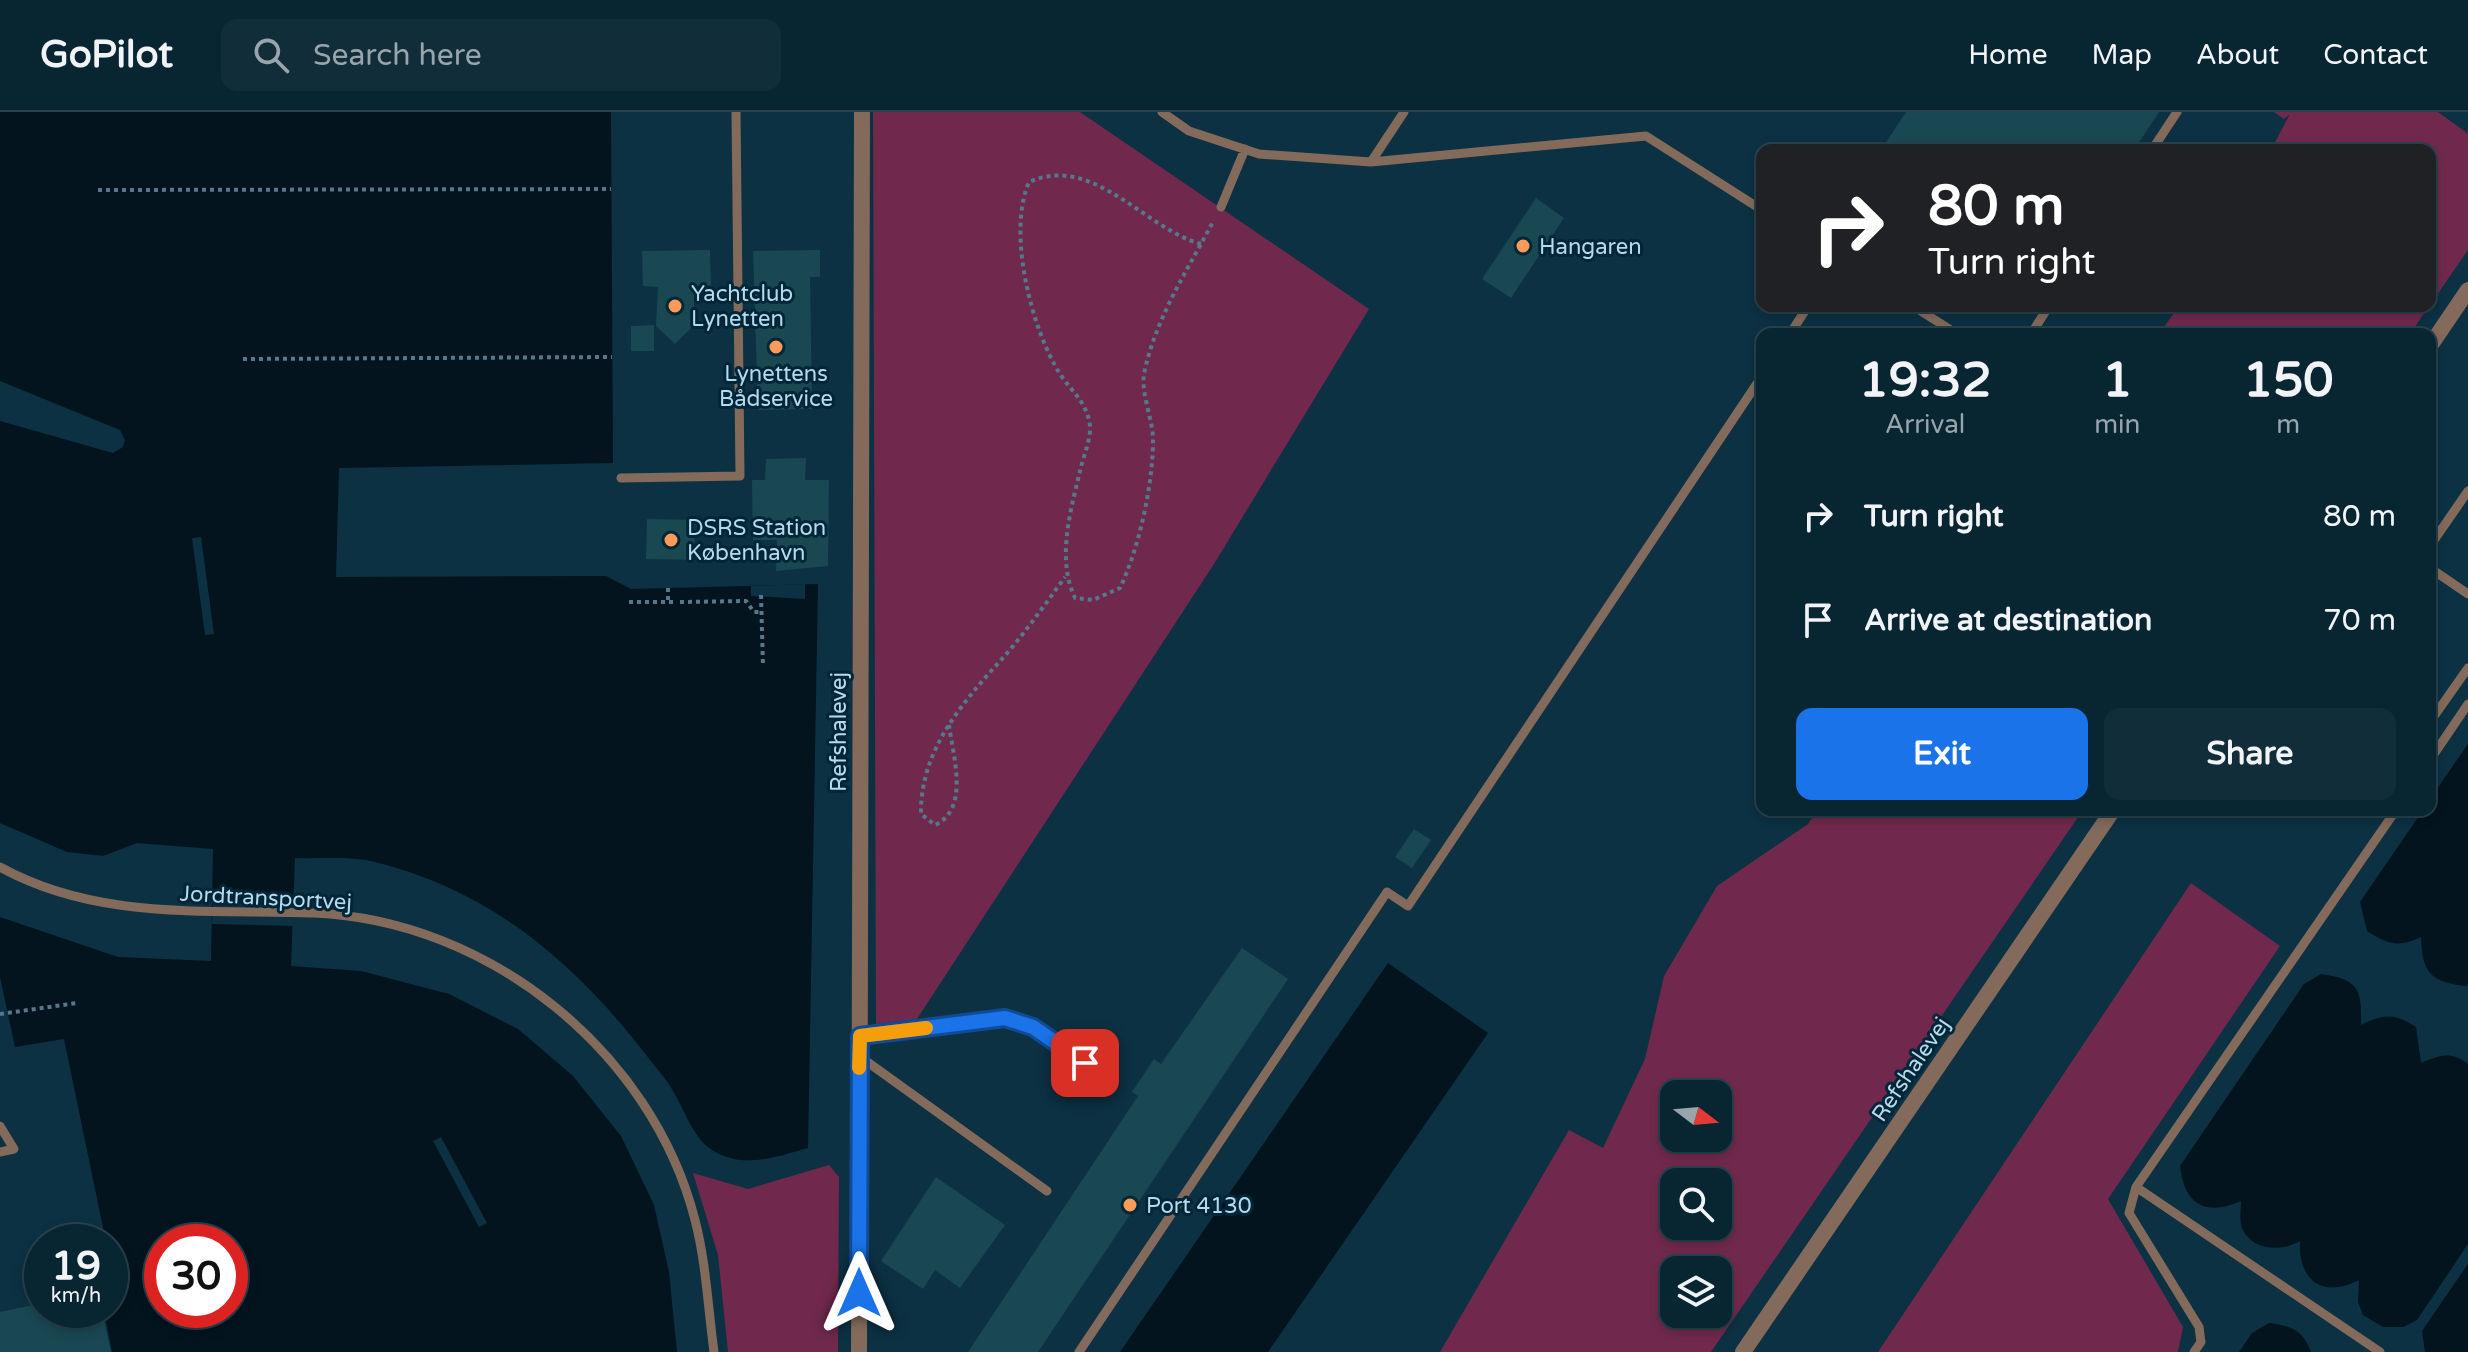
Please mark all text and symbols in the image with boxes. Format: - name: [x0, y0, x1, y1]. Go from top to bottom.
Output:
- search box: [221, 19, 781, 91]
- text: GoPilot: [40, 32, 173, 78]
- icon: search: [249, 33, 293, 77]
- text: Search here: [313, 37, 482, 74]
- text: Home: [1968, 38, 2048, 72]
- text: Map: [2092, 38, 2152, 72]
- text: About: [2196, 38, 2279, 72]
- text: Contact: [2323, 38, 2428, 72]
- text: 80 m: [1928, 173, 2064, 240]
- icon: right: [1796, 176, 1900, 280]
- place label: Hangaren: [1539, 234, 1642, 260]
- marker: Hangaren: [1514, 237, 1532, 255]
- text: Turn right: [1928, 241, 2095, 284]
- place label: Yachtclub Lynetten: [691, 281, 793, 332]
- marker: Yachtclub Lynetten: [666, 297, 684, 315]
- marker: Lynettens Bådservice: [767, 338, 785, 356]
- text: 19:32: [1859, 352, 1992, 410]
- text: 1: [2102, 352, 2132, 410]
- text: 150: [2243, 352, 2333, 410]
- place label: Lynettens Bådservice: [719, 361, 833, 412]
- text: Arrival: [1885, 409, 1965, 440]
- text: min: [2094, 409, 2140, 440]
- text: m: [2276, 409, 2300, 440]
- icon: right: [1796, 494, 1840, 538]
- text: Turn right: [1864, 498, 2004, 535]
- text: 80 m: [2323, 498, 2396, 535]
- place label: DSRS Station København: [687, 515, 826, 566]
- marker: DSRS Station København: [662, 531, 680, 549]
- icon: arrive: [1796, 598, 1840, 642]
- text: Arrive at destination: [1864, 602, 2152, 639]
- text: 70 m: [2323, 602, 2396, 639]
- street label: Refshalevej: [826, 672, 852, 792]
- button: Exit: [1796, 708, 2088, 800]
- button: Share: [2104, 708, 2396, 800]
- street label: Jordtransportvej: [179, 881, 353, 915]
- street label: Refshalevej: [1866, 1012, 1955, 1127]
- pin: [1051, 1029, 1119, 1097]
- icon: arrive: [1063, 1041, 1107, 1085]
- north arrow: [1660, 1080, 1732, 1152]
- map controls: [1660, 1080, 1732, 1328]
- button: search: [1660, 1168, 1732, 1240]
- place label: Port 4130: [1146, 1193, 1252, 1219]
- marker: Port 4130: [1121, 1196, 1139, 1214]
- speed limit sign: 30: [144, 1224, 248, 1328]
- text: 19: [51, 1242, 101, 1290]
- position arrow: [817, 1251, 901, 1335]
- button: layers: [1660, 1256, 1732, 1328]
- text: km/h: [51, 1284, 101, 1308]

